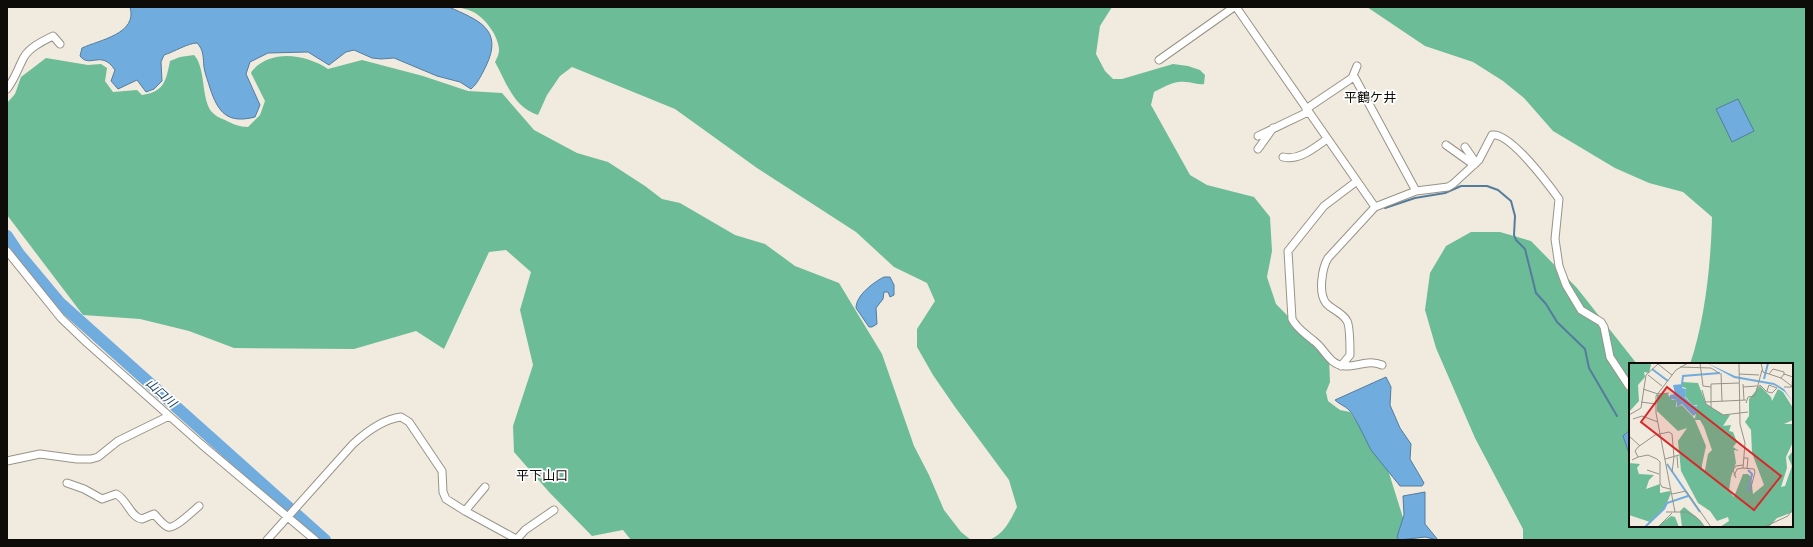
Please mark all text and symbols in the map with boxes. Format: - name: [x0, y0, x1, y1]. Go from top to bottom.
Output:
- district label: 平鶴ケ井: [1344, 89, 1396, 105]
- inset map: [1629, 363, 1793, 527]
- water label: 山口川: [143, 375, 181, 412]
- district label: 平下山口: [516, 467, 568, 483]

